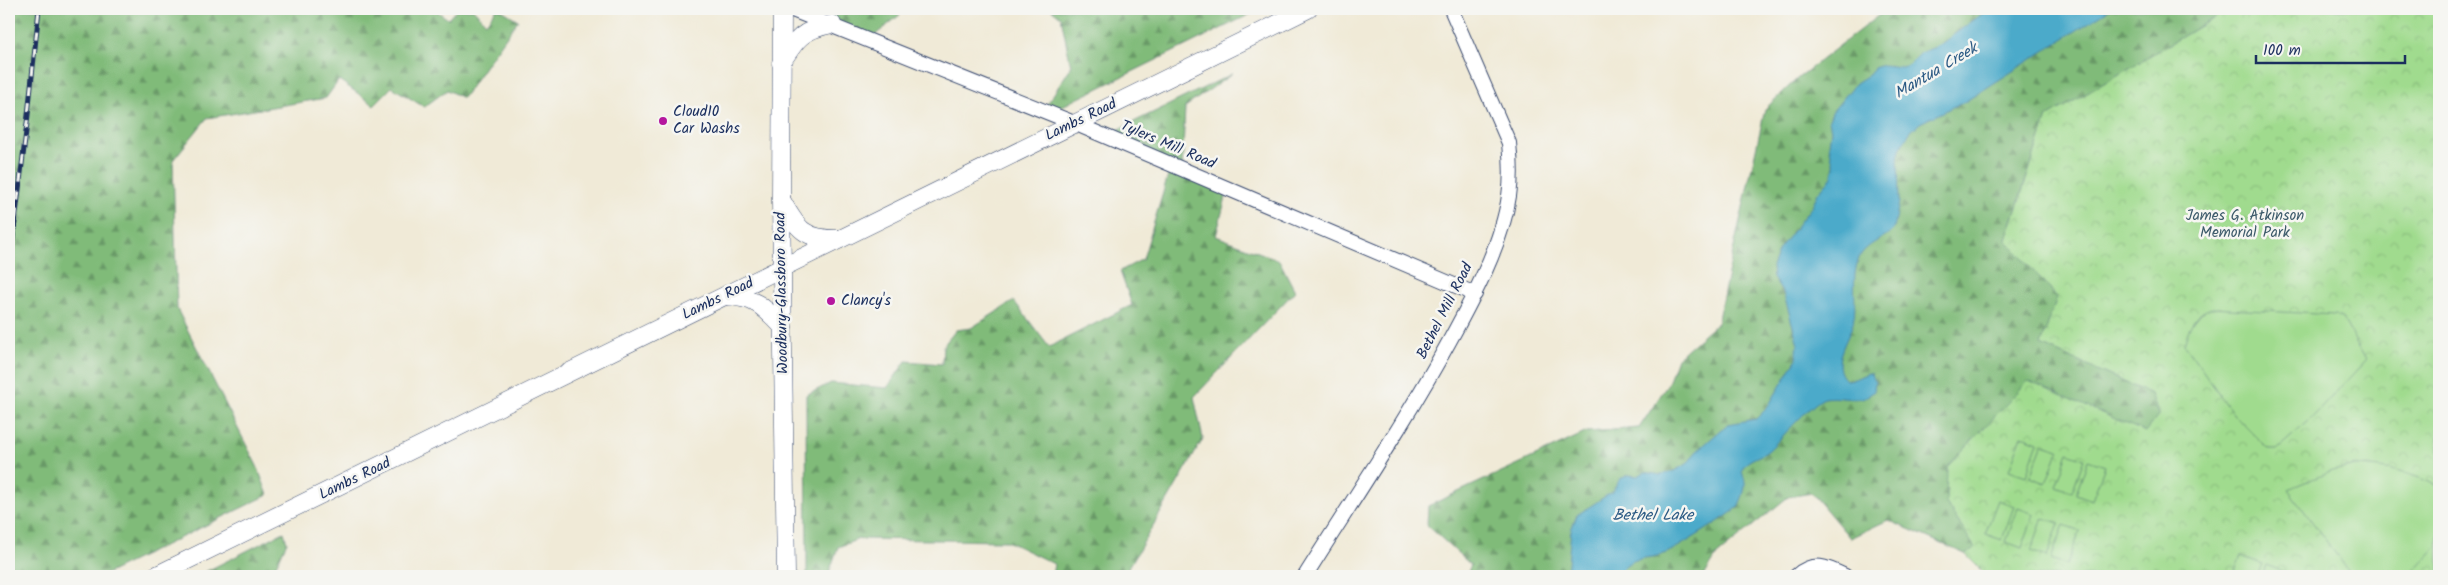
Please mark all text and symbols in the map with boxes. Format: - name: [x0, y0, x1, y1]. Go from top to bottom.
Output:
- scale bar: [2256, 32, 2404, 64]
- water label: Mantua Creek: [1890, 35, 1985, 106]
- text: 100 m: [2263, 39, 2301, 63]
- street label: Lambs Road: [1041, 92, 1122, 148]
- place label: Cloud10 Car Washs: [673, 100, 740, 141]
- street label: Tylers Mill Road: [1117, 114, 1220, 176]
- marker: Cloud10 Car Washs: [657, 115, 669, 127]
- park label: James G. Atkinson Memorial Park: [2186, 204, 2304, 245]
- street label: Woodbury-Glassboro Road: [769, 211, 795, 374]
- street label: Bethel Mill Road: [1410, 258, 1480, 363]
- street label: Lambs Road: [678, 271, 759, 327]
- place label: Clancy's: [841, 289, 892, 313]
- marker: Clancy's: [825, 295, 837, 307]
- street label: Lambs Road: [315, 451, 396, 507]
- water label: Bethel Lake: [1613, 503, 1695, 528]

